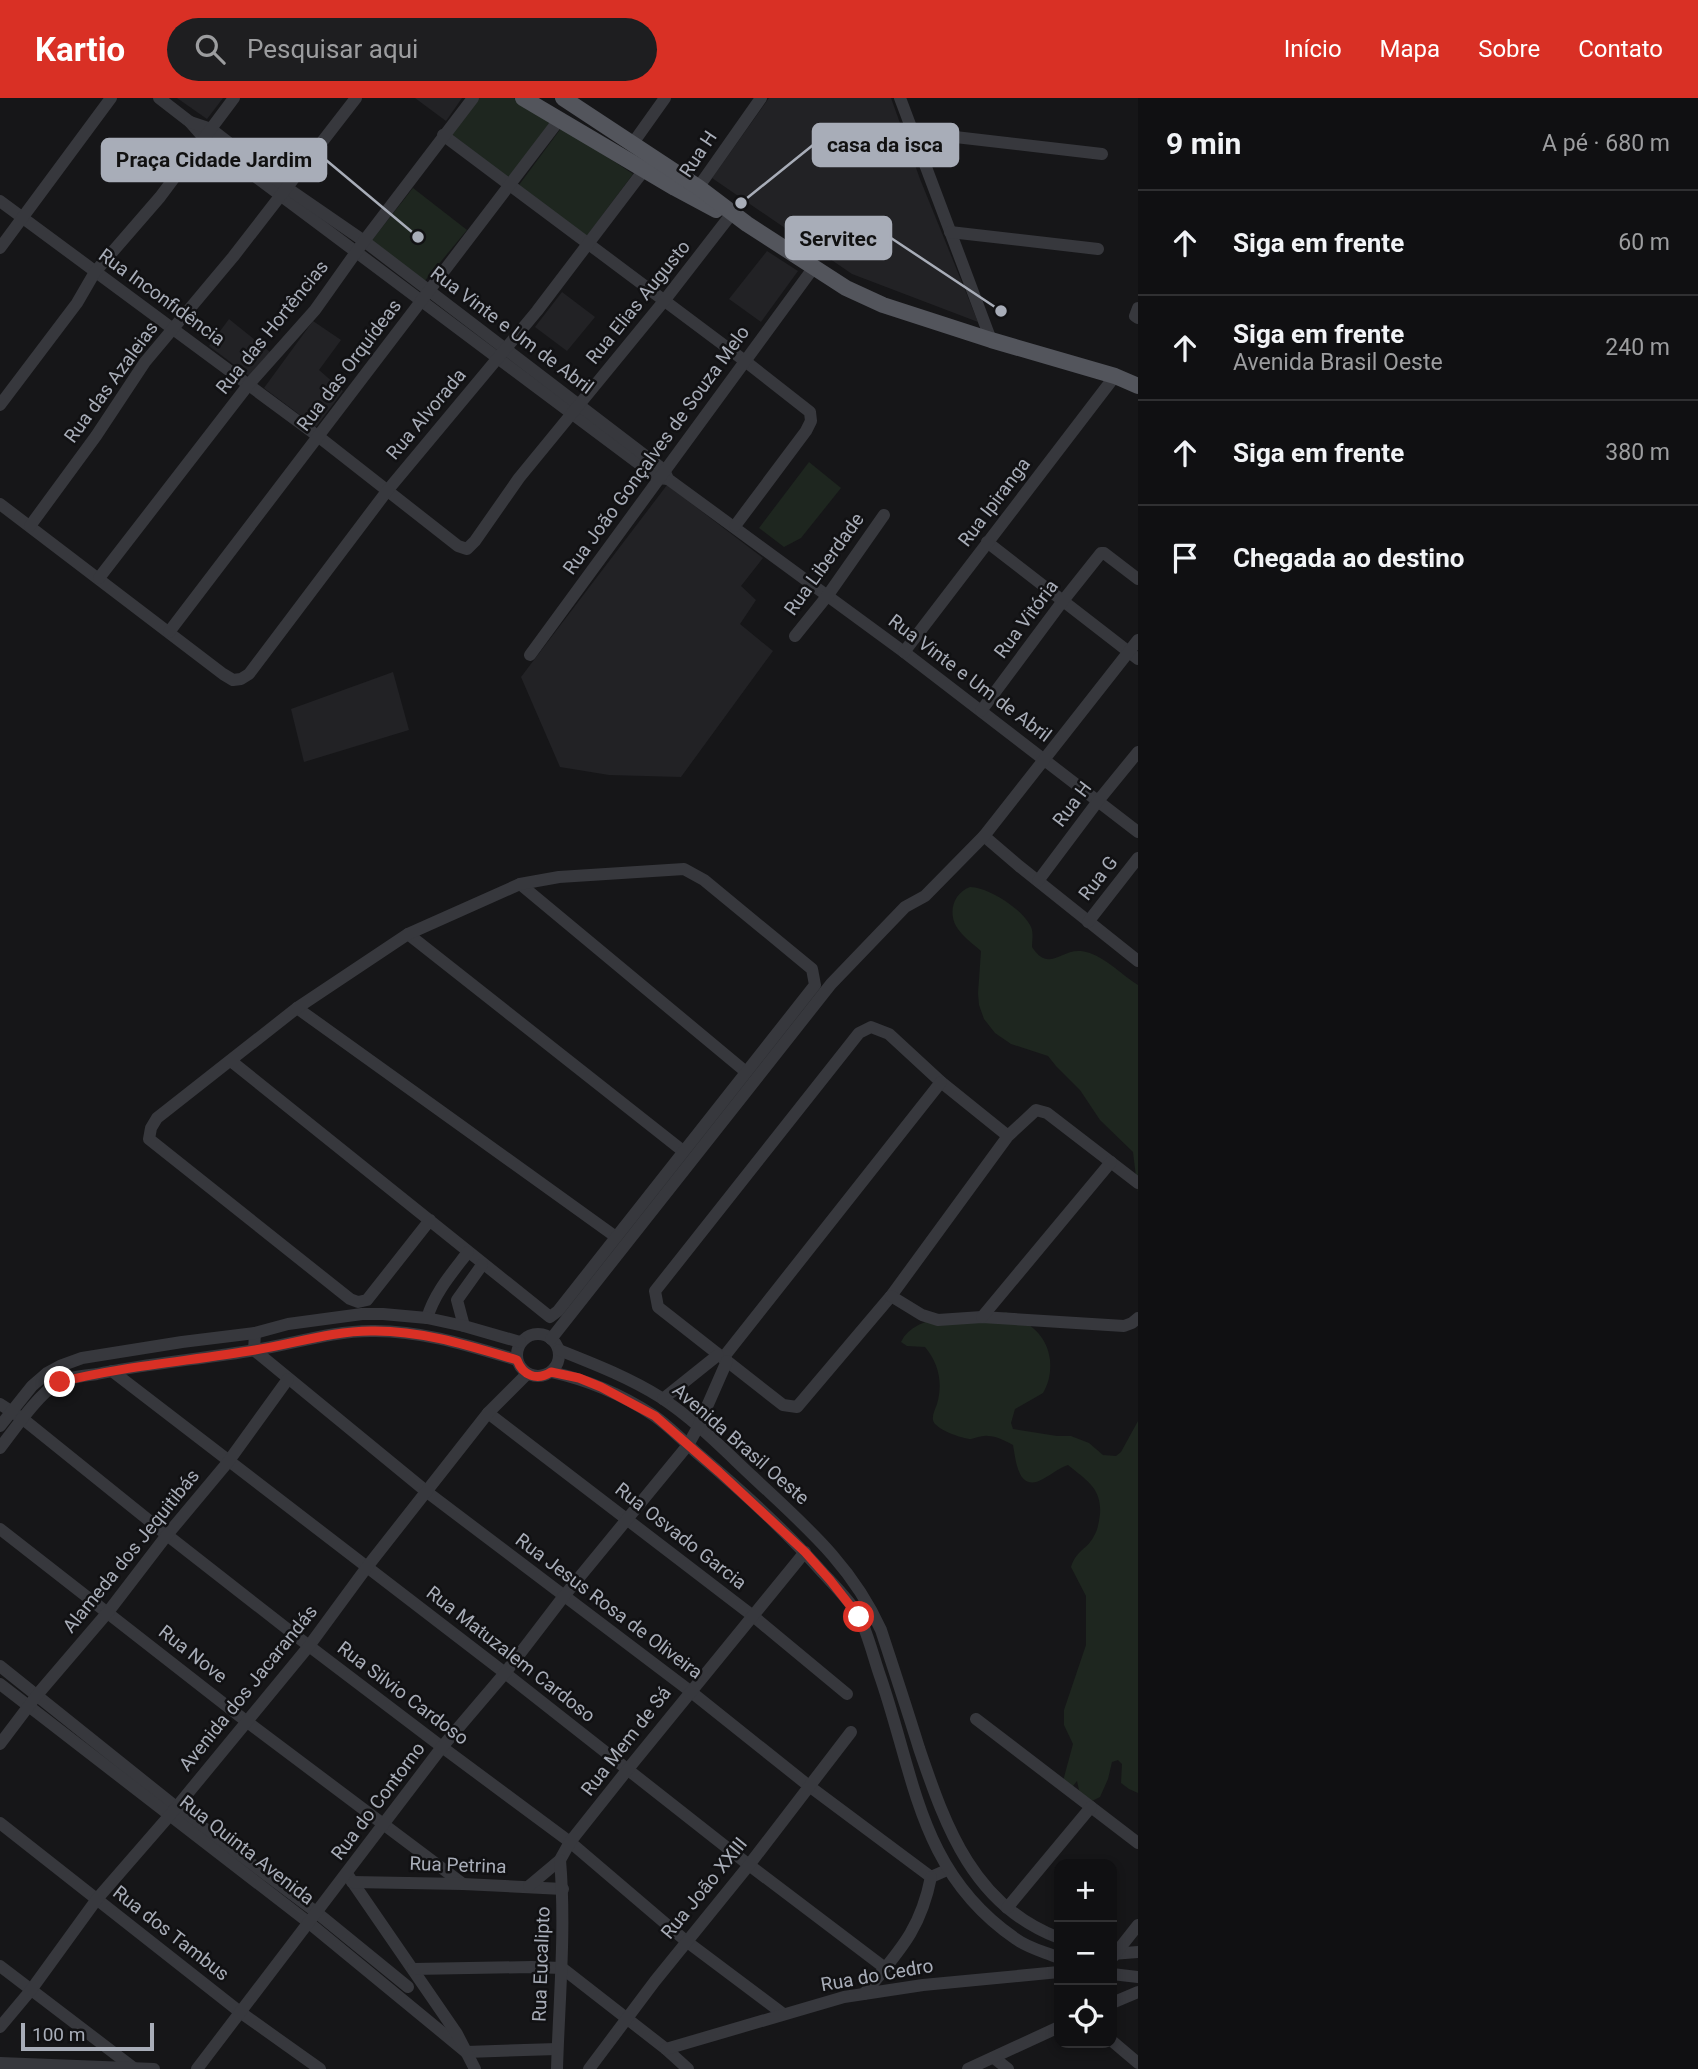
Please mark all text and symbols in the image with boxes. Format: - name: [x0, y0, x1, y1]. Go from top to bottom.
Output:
- search box: [167, 18, 657, 81]
- text: Kartio: [35, 30, 125, 69]
- icon: search: [191, 30, 229, 68]
- text: Pesquisar aqui: [247, 34, 418, 64]
- text: Início: [1284, 35, 1342, 63]
- text: Mapa: [1380, 35, 1440, 63]
- text: Sobre: [1478, 35, 1540, 63]
- text: Contato: [1578, 35, 1663, 63]
- callout: casa da isca: [813, 124, 958, 166]
- text: 9 min: [1166, 126, 1241, 161]
- street label: Rua H: [674, 127, 722, 181]
- text: A pé · 680 m: [1542, 130, 1670, 157]
- text: casa da isca: [827, 133, 943, 157]
- callout: Praça Cidade Jardim: [102, 139, 326, 181]
- text: Praça Cidade Jardim: [116, 148, 312, 172]
- callout: Servitec: [786, 217, 891, 259]
- icon: ahead: [1166, 224, 1204, 262]
- text: Servitec: [799, 227, 877, 251]
- text: Siga em frente: [1233, 228, 1404, 258]
- text: 60 m: [1618, 229, 1670, 256]
- street label: Rua Elias Augusto: [581, 235, 695, 369]
- street label: Rua Inconfidência: [94, 243, 230, 351]
- street label: Rua das Hortências: [211, 255, 333, 399]
- street label: Rua Vinte e Um de Abril: [426, 261, 598, 399]
- street label: Rua das Orquídeas: [292, 295, 406, 435]
- street label: Rua das Azaleias: [59, 317, 163, 447]
- text: Siga em frente: [1233, 319, 1404, 349]
- street label: Rua João Gonçalves de Souza Melo: [558, 321, 754, 579]
- icon: ahead: [1166, 329, 1204, 367]
- text: 240 m: [1605, 334, 1670, 361]
- text: Avenida Brasil Oeste: [1233, 349, 1443, 376]
- street label: Rua Alvorada: [381, 364, 471, 464]
- icon: ahead: [1166, 434, 1204, 472]
- text: Siga em frente: [1233, 438, 1404, 468]
- text: 380 m: [1605, 439, 1670, 466]
- street label: Rua Ipiranga: [953, 453, 1035, 551]
- street label: Rua Liberdade: [779, 508, 869, 620]
- icon: arrive: [1166, 539, 1204, 577]
- text: Chegada ao destino: [1233, 543, 1464, 573]
- street label: Rua Vitória: [989, 575, 1063, 663]
- street label: Rua Vinte e Um de Abril: [884, 609, 1056, 747]
- street label: Rua H: [1048, 777, 1096, 831]
- street label: Rua G: [1073, 851, 1123, 905]
- route end: [44, 1366, 75, 1397]
- street label: Avenida Brasil Oeste: [668, 1378, 814, 1510]
- street label: Alameda dos Jequitibás: [58, 1464, 204, 1638]
- street label: Rua Osvado Garcia: [611, 1478, 751, 1594]
- street label: Rua Jesus Rosa de Oliveira: [511, 1528, 707, 1684]
- street label: Rua Matuzalem Cardoso: [422, 1581, 600, 1727]
- street label: Avenida dos Jacarandás: [174, 1600, 322, 1776]
- route start: [843, 1601, 874, 1632]
- street label: Rua Nove: [154, 1620, 232, 1688]
- street label: Rua Silvio Cardoso: [333, 1636, 473, 1750]
- street label: Rua Mem de Sá: [576, 1682, 676, 1800]
- street label: Rua do Contorno: [326, 1737, 430, 1865]
- street label: Rua Quinta Avenida: [175, 1790, 319, 1910]
- street label: Rua João XXIII: [656, 1833, 752, 1943]
- street label: Rua Petrina: [409, 1852, 507, 1878]
- map controls: [1054, 1859, 1117, 2048]
- button: +: [1054, 1859, 1117, 1922]
- street label: Rua dos Tambus: [108, 1880, 234, 1986]
- street label: Rua Eucalipto: [527, 1906, 555, 2022]
- button: −: [1054, 1922, 1117, 1985]
- street label: Rua do Cedro: [819, 1954, 935, 1996]
- button: locate: [1054, 1985, 1117, 2048]
- scale bar: [21, 2020, 154, 2052]
- text: 100 m: [32, 2023, 85, 2046]

